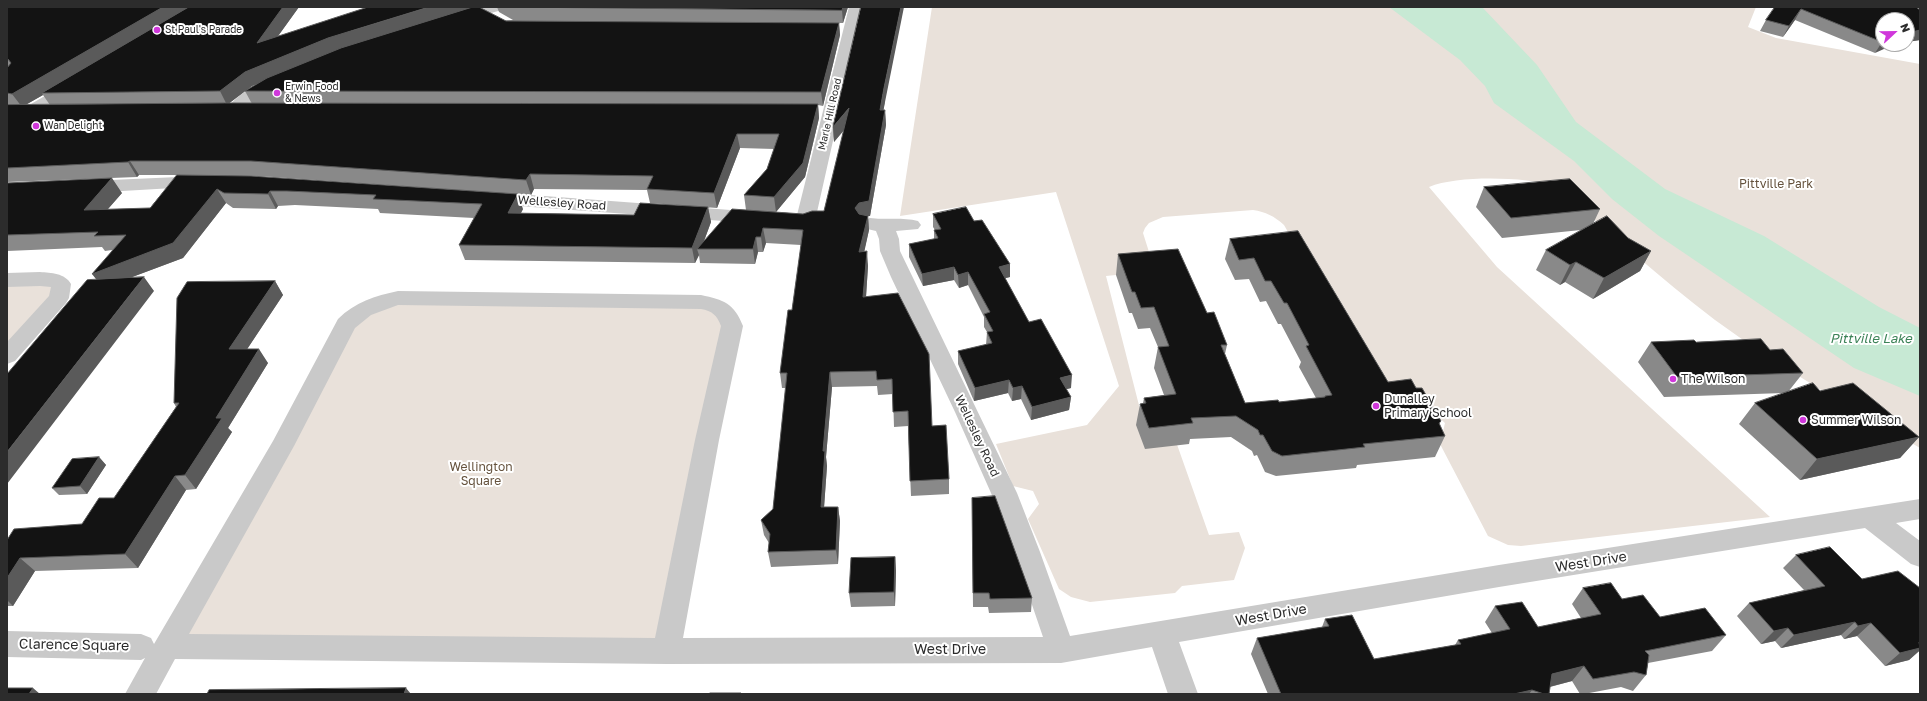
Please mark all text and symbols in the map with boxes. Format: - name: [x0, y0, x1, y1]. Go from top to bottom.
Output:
- north arrow: [1875, 12, 1915, 52]
- text: N: [1898, 21, 1913, 34]
- place label: St Paul's Parade: [165, 24, 242, 36]
- marker: St Paul's Parade: [152, 25, 162, 35]
- street label: Marle Hill Road: [816, 77, 844, 151]
- place label: Erwin Food & News: [285, 81, 339, 104]
- marker: Erwin Food & News: [272, 88, 282, 98]
- place label: Wan Delight: [44, 120, 102, 132]
- marker: Wan Delight: [31, 121, 41, 131]
- park label: Pittville Park: [1739, 177, 1813, 191]
- street label: Wellesley Road: [517, 193, 607, 213]
- water label: Pittville Lake: [1830, 331, 1912, 347]
- place label: The Wilson: [1681, 372, 1745, 386]
- marker: The Wilson: [1668, 374, 1678, 384]
- place label: Dunalley Primary School: [1384, 392, 1472, 420]
- street label: Wellesley Road: [952, 393, 1002, 479]
- marker: Dunalley Primary School: [1371, 401, 1381, 411]
- place label: Summer Wilson: [1811, 413, 1901, 427]
- marker: Summer Wilson: [1798, 415, 1808, 425]
- park label: Wellington Square: [449, 460, 513, 488]
- street label: West Drive: [1554, 548, 1628, 576]
- street label: West Drive: [1234, 600, 1308, 630]
- street label: Clarence Square: [19, 636, 129, 654]
- street label: West Drive: [914, 642, 986, 658]

